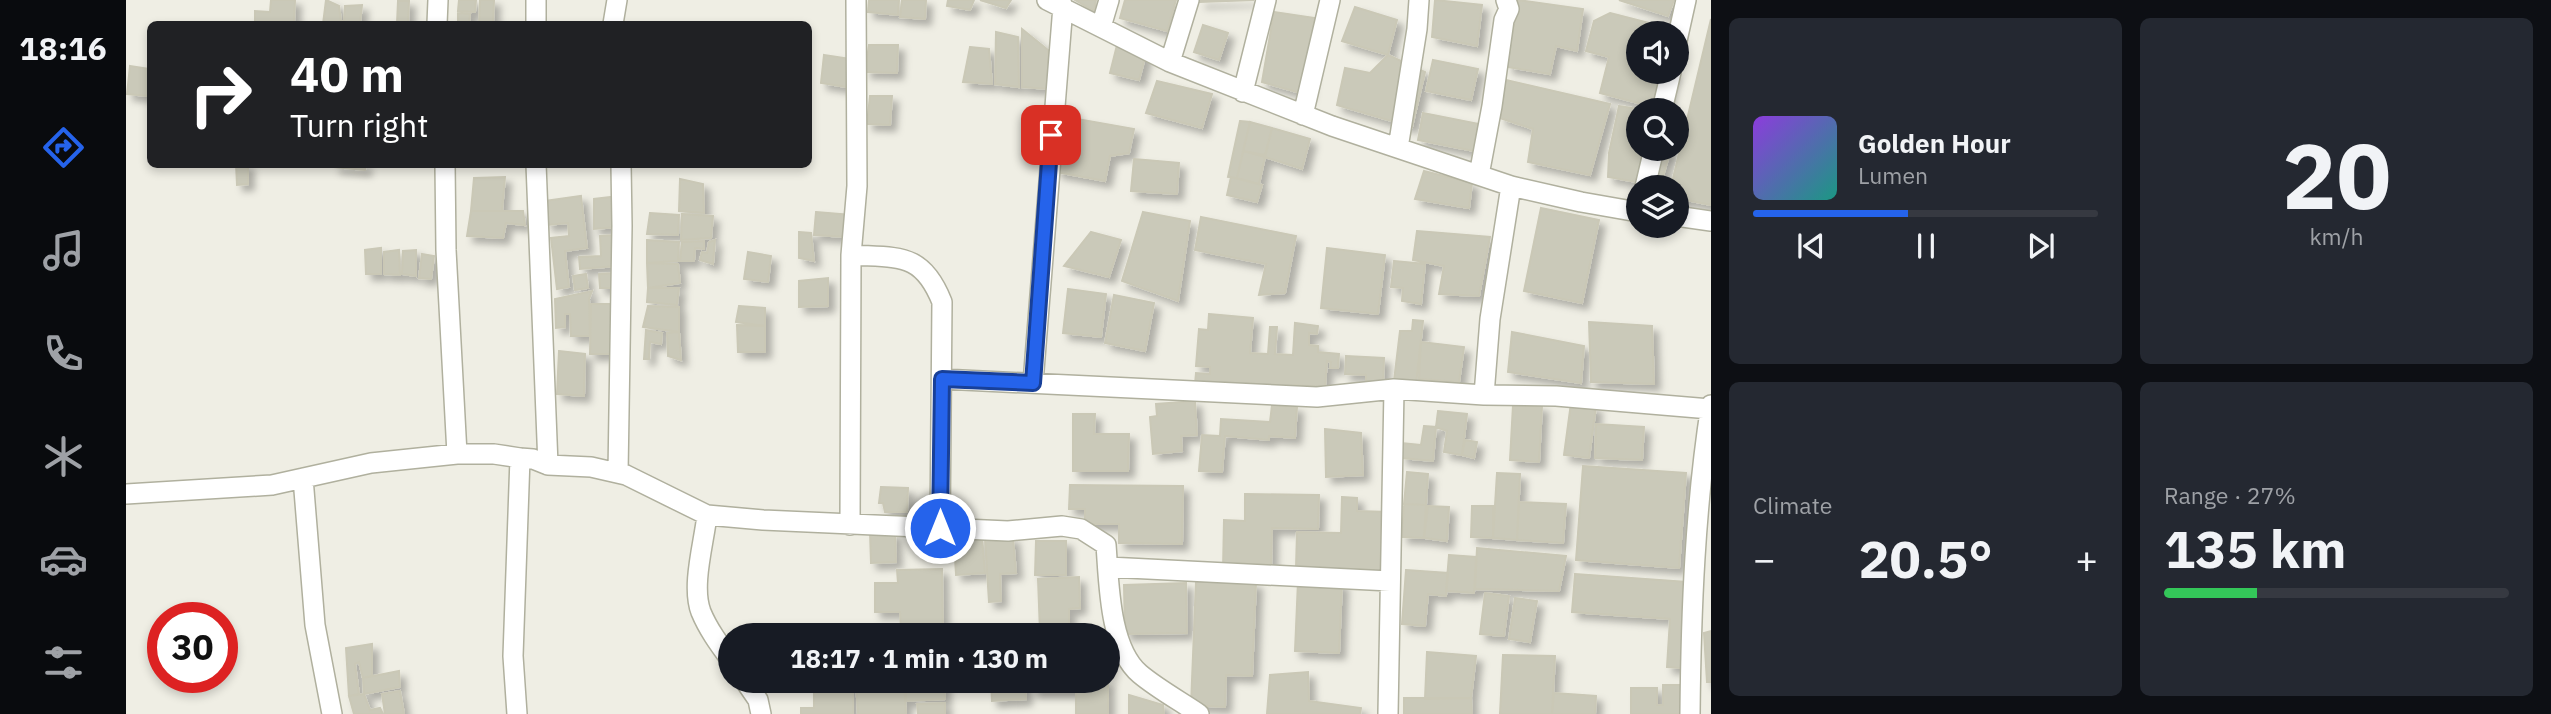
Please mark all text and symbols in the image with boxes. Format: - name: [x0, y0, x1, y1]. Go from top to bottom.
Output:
- map controls: [1626, 21, 1689, 238]
- button: sound: [1626, 21, 1689, 84]
- text: 18:16: [19, 27, 107, 69]
- text: 40 m: [290, 42, 404, 105]
- icon: right: [175, 49, 266, 140]
- button: search: [1626, 98, 1689, 161]
- text: Turn right: [290, 104, 428, 146]
- pin: [1021, 105, 1081, 165]
- icon: arrive: [1032, 116, 1070, 154]
- text: 20: [2282, 116, 2391, 234]
- icon: directions: [39, 123, 88, 172]
- text: Golden Hour: [1858, 126, 2011, 160]
- text: Lumen: [1858, 160, 1928, 190]
- button: layers: [1626, 175, 1689, 238]
- text: km/h: [2309, 221, 2364, 251]
- icon: music: [39, 226, 88, 275]
- icon: previous: [1792, 227, 1830, 265]
- icon: pause: [1907, 227, 1945, 265]
- icon: next: [2022, 227, 2060, 265]
- icon: phone: [39, 329, 88, 378]
- icon: climate: [39, 432, 88, 481]
- text: Range · 27%: [2164, 480, 2296, 510]
- text: Climate: [1753, 490, 1832, 520]
- position arrow: [903, 491, 977, 565]
- text: 135 km: [2164, 515, 2346, 582]
- text: 20.5°: [1858, 525, 1993, 592]
- text: −: [1753, 534, 1776, 583]
- text: +: [2075, 534, 2098, 583]
- icon: car: [39, 535, 88, 584]
- speed limit sign: 30: [147, 602, 238, 693]
- icon: filters: [39, 638, 88, 687]
- text: 18:17 · 1 min · 130 m: [790, 641, 1048, 675]

